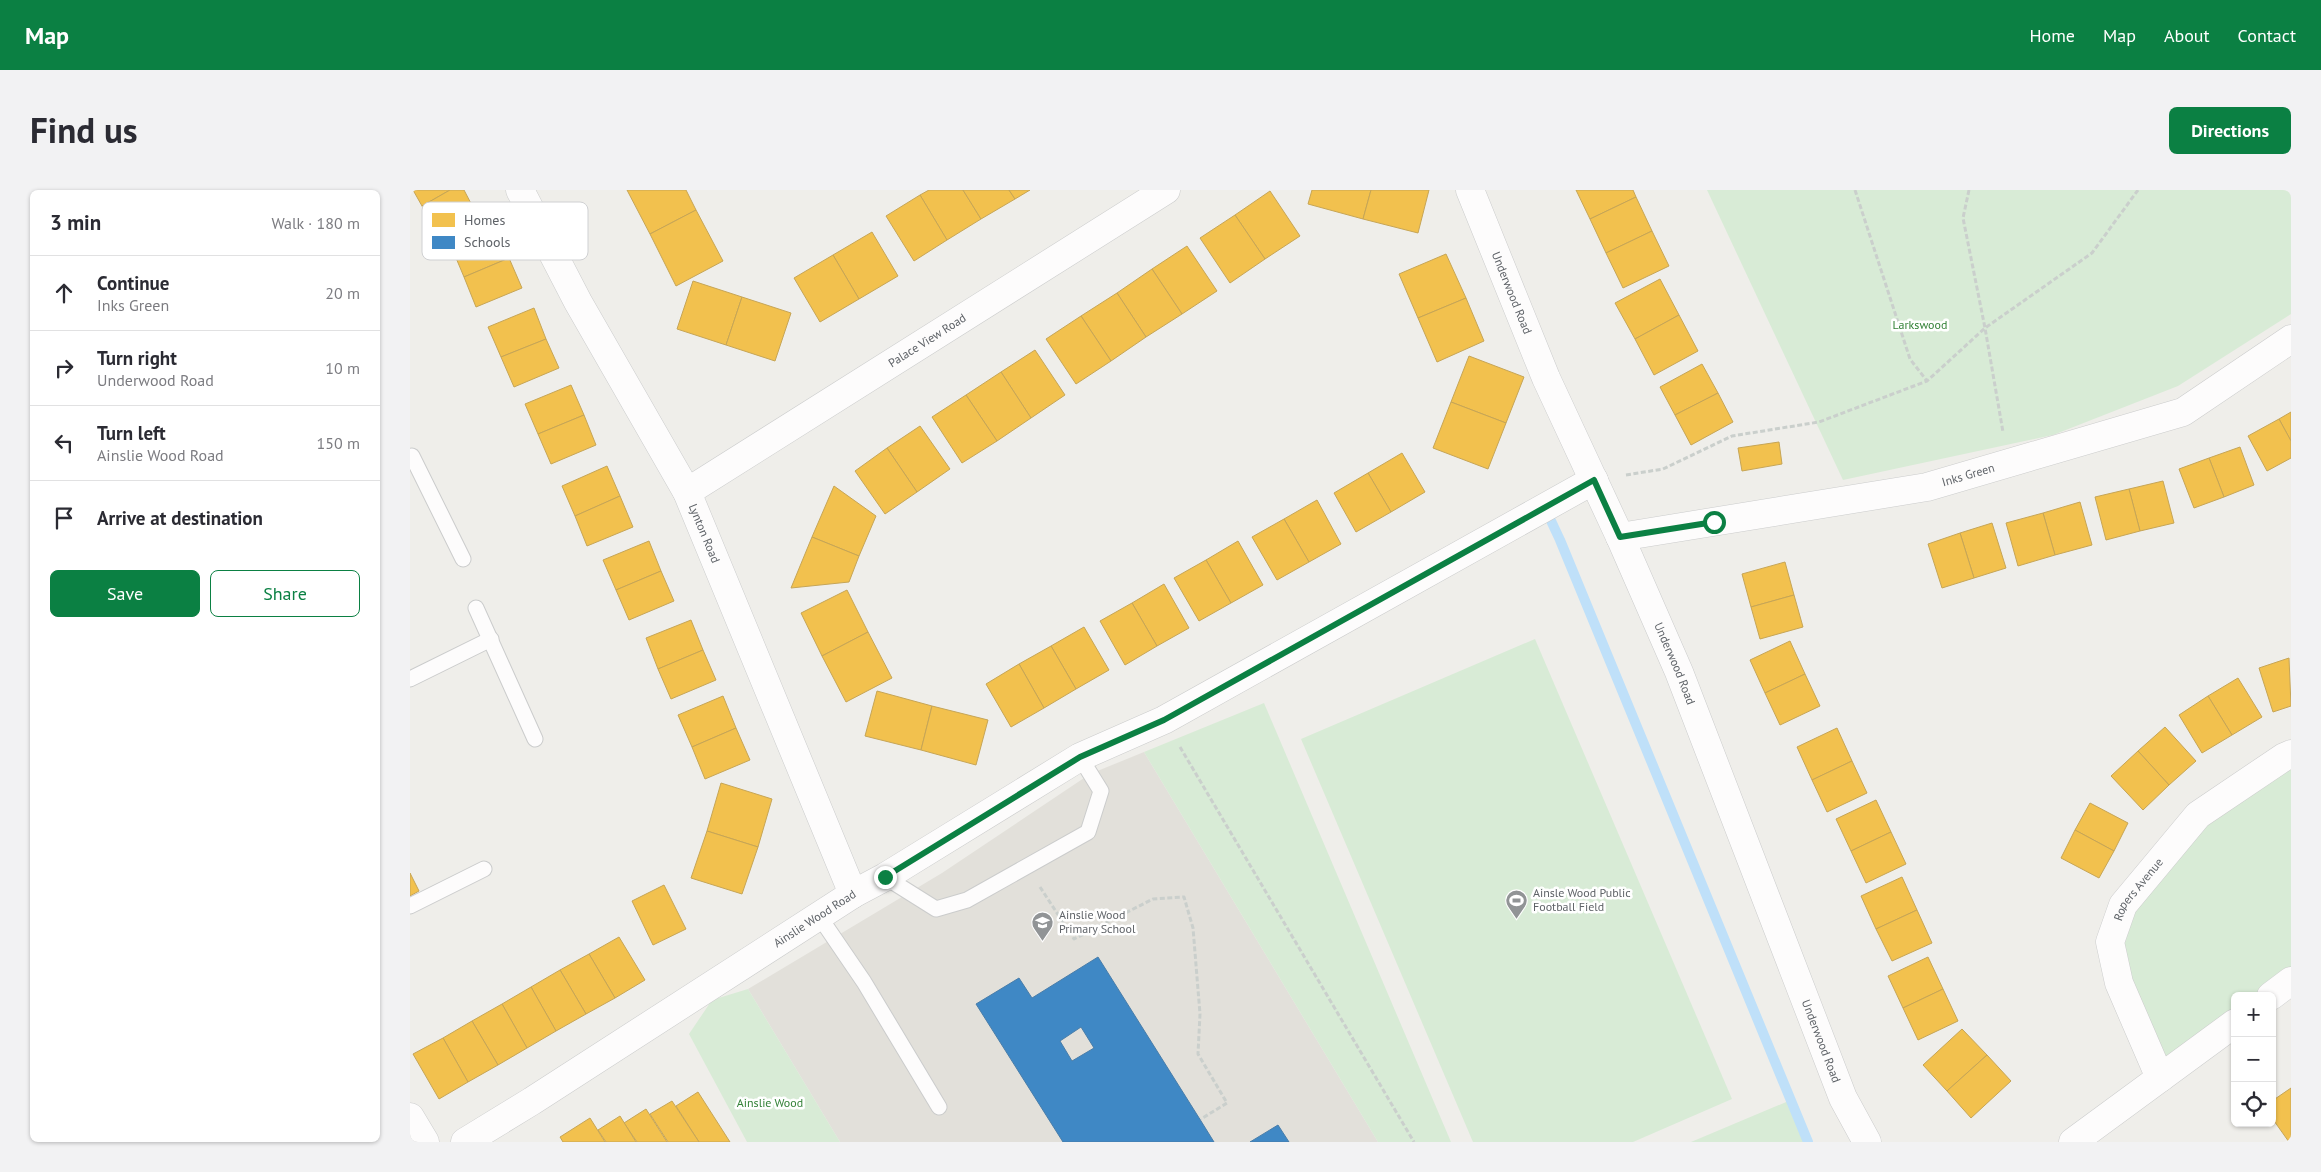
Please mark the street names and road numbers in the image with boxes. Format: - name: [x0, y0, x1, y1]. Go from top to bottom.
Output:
- street label: Underwood Road: [1489, 249, 1535, 336]
- street label: Palace View Road: [885, 310, 969, 370]
- street label: Inks Green: [1940, 460, 1996, 489]
- street label: Lynton Road: [686, 501, 723, 565]
- street label: Underwood Road: [1651, 620, 1699, 707]
- street label: Ropers Avenue: [2110, 855, 2166, 923]
- street label: Ainslie Wood Road: [770, 886, 859, 950]
- street label: Underwood Road: [1799, 997, 1844, 1085]

